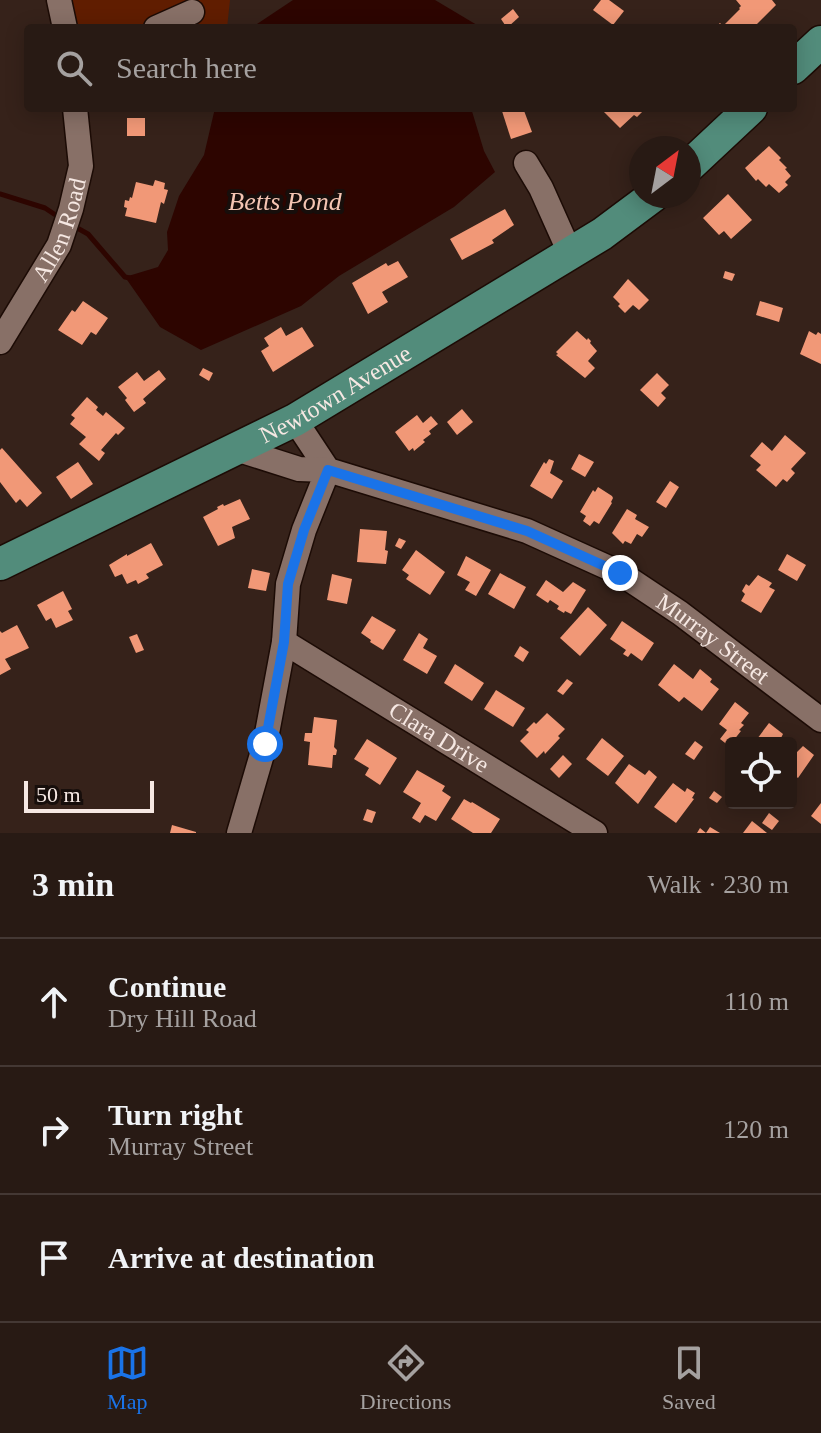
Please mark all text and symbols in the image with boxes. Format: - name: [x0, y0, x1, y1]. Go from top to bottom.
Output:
- search box: [24, 24, 797, 112]
- icon: search: [52, 46, 96, 90]
- text: Search here: [116, 51, 257, 84]
- north arrow: [629, 136, 701, 208]
- street label: Allen Road: [27, 175, 91, 286]
- water label: Betts Pond: [228, 187, 343, 216]
- street label: Newtown Avenue: [255, 340, 416, 448]
- route end: [602, 555, 638, 591]
- street label: Murray Street: [652, 588, 775, 689]
- street label: Clara Drive: [384, 697, 494, 778]
- route start: [247, 726, 283, 762]
- map controls: [725, 737, 797, 809]
- button: locate: [725, 737, 797, 809]
- scale bar: [24, 777, 154, 813]
- text: 50 m: [36, 782, 81, 807]
- text: 3 min: [32, 866, 114, 903]
- text: Walk · 230 m: [647, 870, 789, 899]
- text: Continue: [108, 970, 226, 1003]
- icon: ahead: [32, 980, 76, 1024]
- text: 110 m: [724, 987, 789, 1016]
- text: Dry Hill Road: [108, 1004, 257, 1033]
- text: Turn right: [108, 1098, 243, 1131]
- icon: right: [32, 1108, 76, 1152]
- text: 120 m: [723, 1115, 789, 1144]
- text: Murray Street: [108, 1132, 253, 1161]
- icon: arrive: [32, 1236, 76, 1280]
- text: Arrive at destination: [108, 1241, 375, 1274]
- tab: Map: [105, 1341, 149, 1415]
- tab: Directions: [360, 1341, 451, 1415]
- tab: Saved: [662, 1341, 716, 1415]

